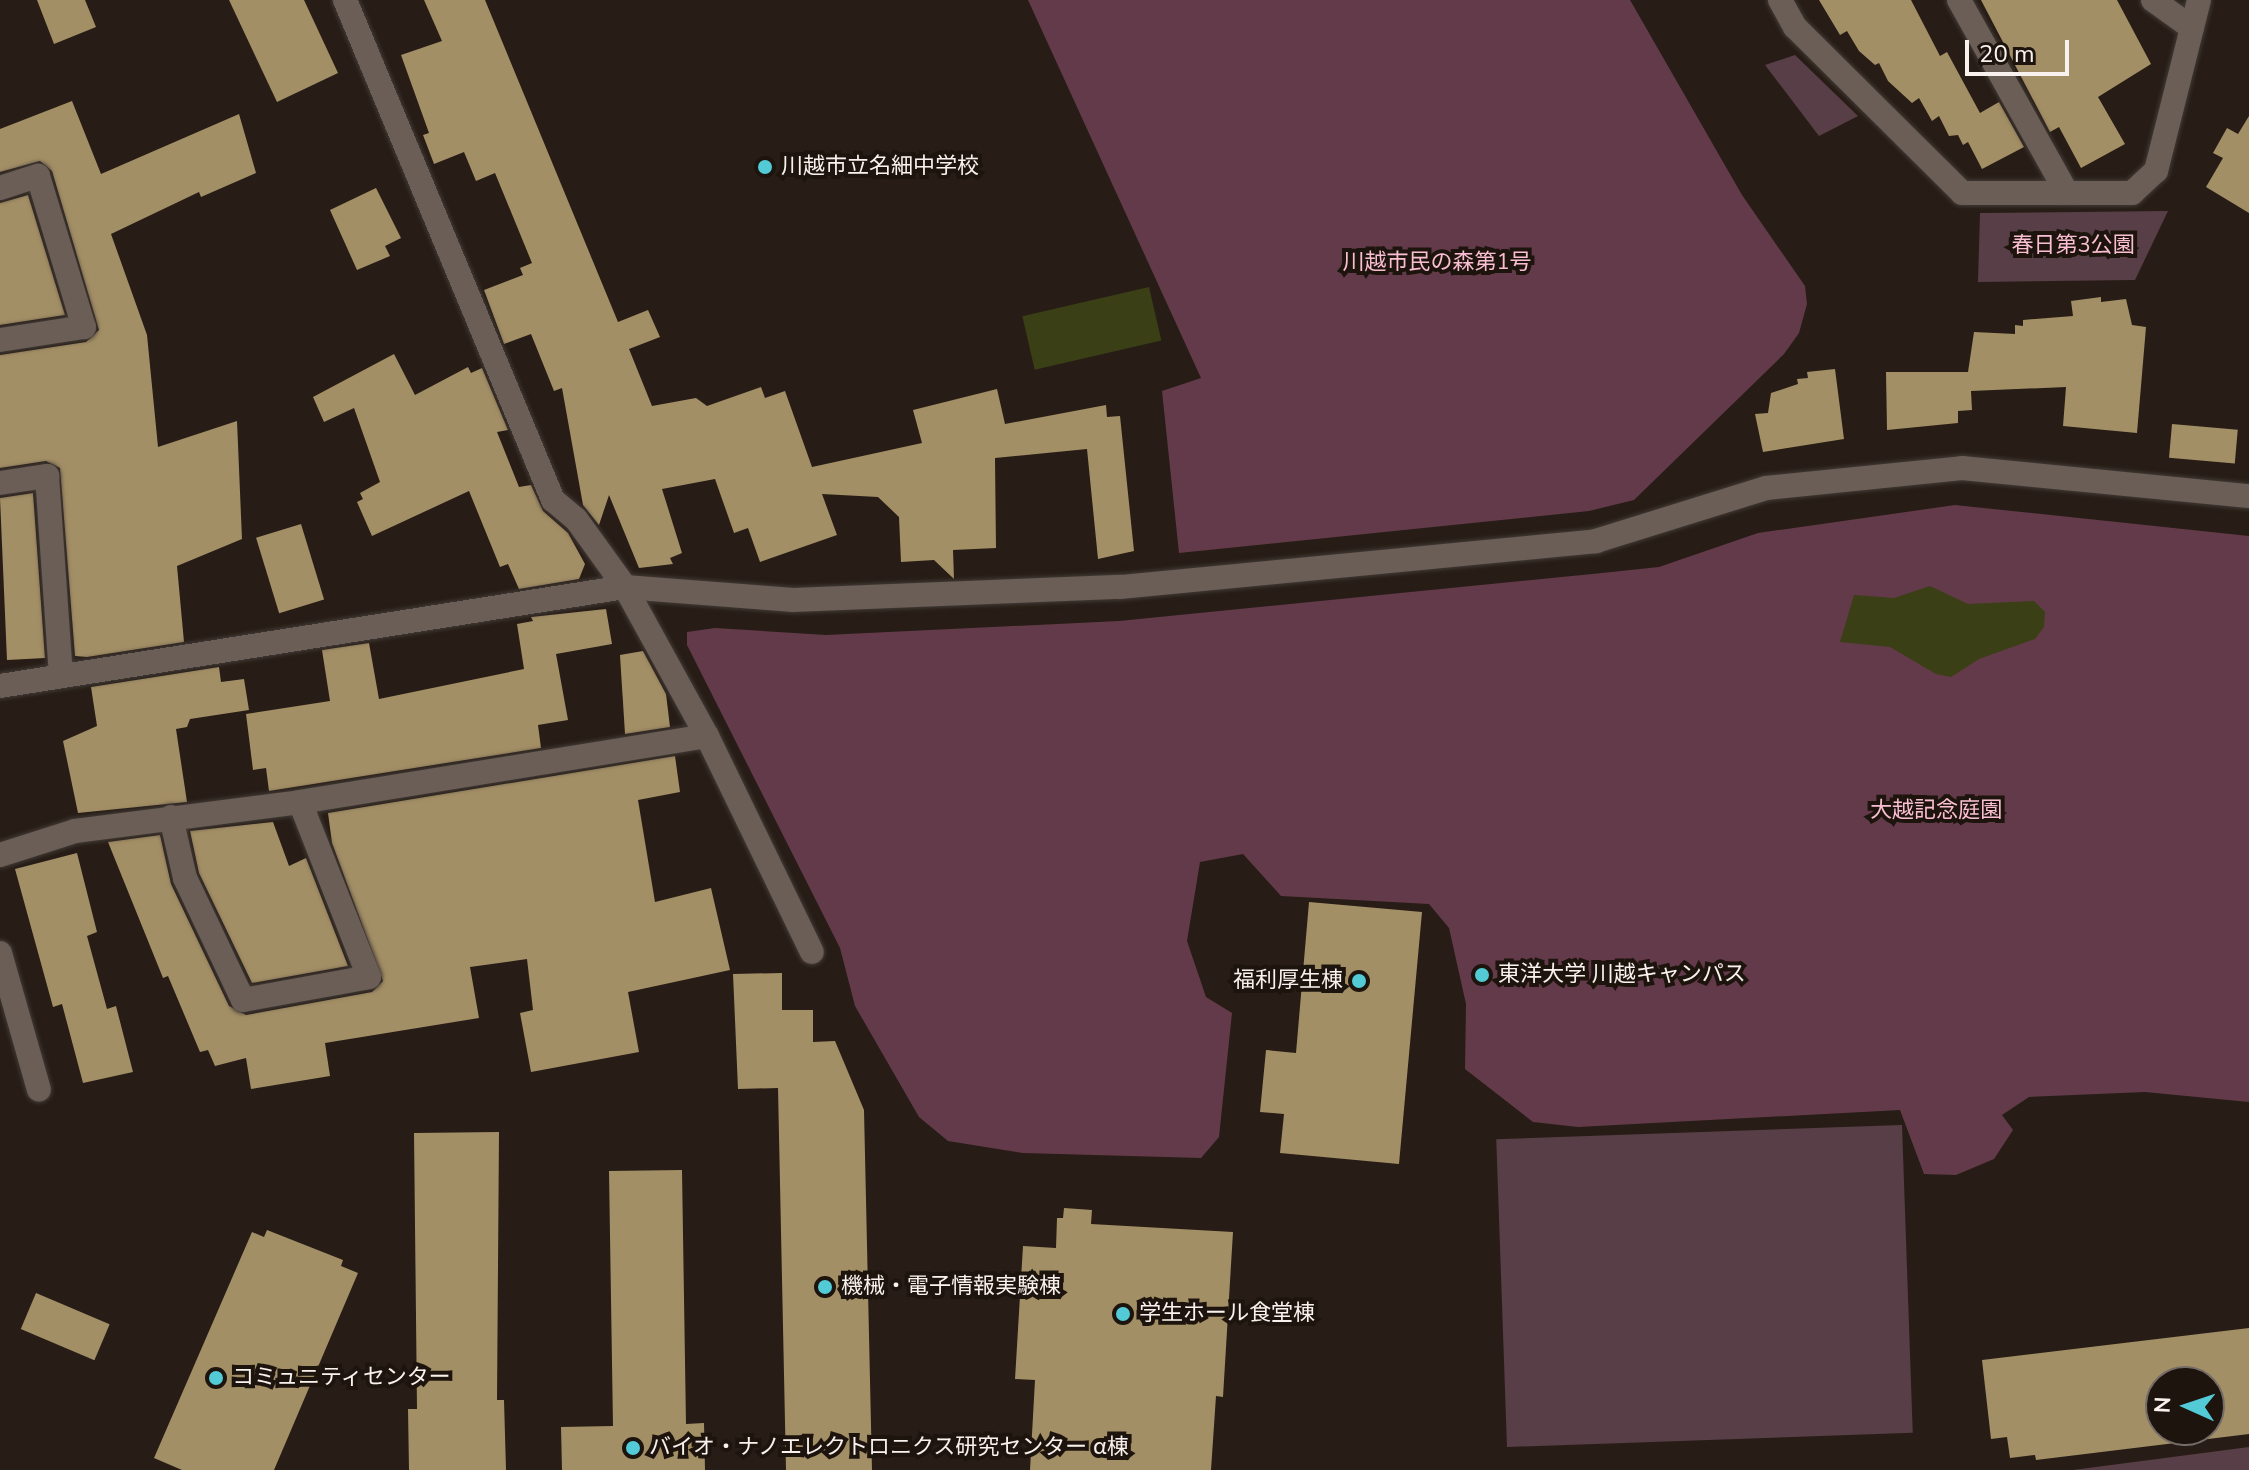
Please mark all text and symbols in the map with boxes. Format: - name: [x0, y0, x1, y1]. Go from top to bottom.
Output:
- scale bar: [1969, 24, 2073, 74]
- text: 20 m: [1979, 38, 2035, 70]
- place label: 川越市立名細中学校: [781, 154, 979, 180]
- marker: 川越市立名細中学校: [756, 158, 774, 176]
- park label: 春日第3公園: [2011, 233, 2135, 259]
- park label: 川越市民の森第1号: [1342, 250, 1532, 276]
- park label: 大越記念庭園: [1870, 798, 2002, 824]
- place label: 東洋大学 川越キャンパス: [1498, 962, 1746, 988]
- marker: 東洋大学 川越キャンパス: [1473, 966, 1491, 984]
- place label: 福利厚生棟: [1233, 968, 1343, 994]
- marker: 福利厚生棟: [1350, 972, 1368, 990]
- place label: 機械・電子情報実験棟: [841, 1274, 1061, 1300]
- marker: 機械・電子情報実験棟: [816, 1278, 834, 1296]
- place label: 学生ホール食堂棟: [1139, 1301, 1315, 1327]
- marker: 学生ホール食堂棟: [1114, 1305, 1132, 1323]
- place label: コミュニティセンター: [232, 1365, 452, 1391]
- north arrow: [2145, 1366, 2225, 1446]
- marker: コミュニティセンター: [207, 1369, 225, 1387]
- text: N: [2148, 1396, 2178, 1414]
- place label: バイオ・ナノエレクトロニクス研究センター α棟: [649, 1435, 1130, 1461]
- marker: バイオ・ナノエレクトロニクス研究センター α棟: [624, 1439, 642, 1457]

